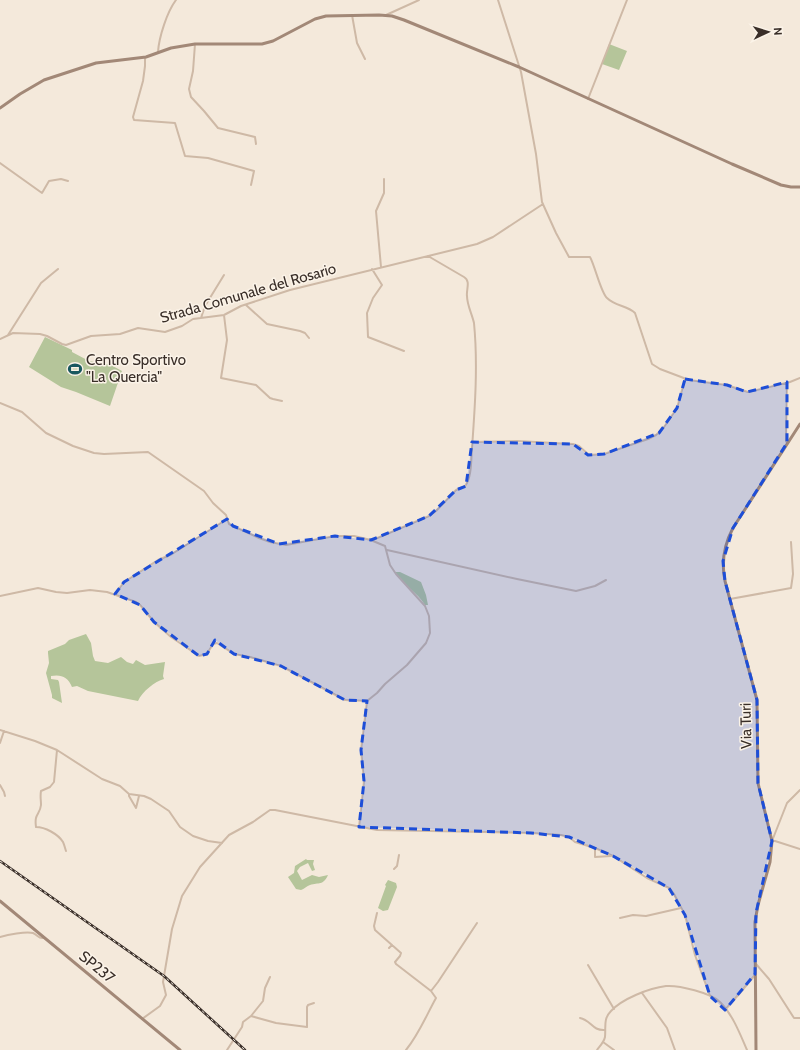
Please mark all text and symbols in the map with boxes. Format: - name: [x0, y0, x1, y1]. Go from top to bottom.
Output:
- north arrow: [748, 12, 788, 52]
- text: N: [771, 27, 785, 36]
- street label: Strada Comunale del Rosario: [158, 259, 338, 327]
- place label: Centro Sportivo "La Quercia": [86, 351, 186, 386]
- sports icon: Centro Sportivo "La Quercia": [67, 361, 83, 377]
- street label: Via Turi: [737, 703, 755, 749]
- street label: SP237: [75, 947, 119, 987]

